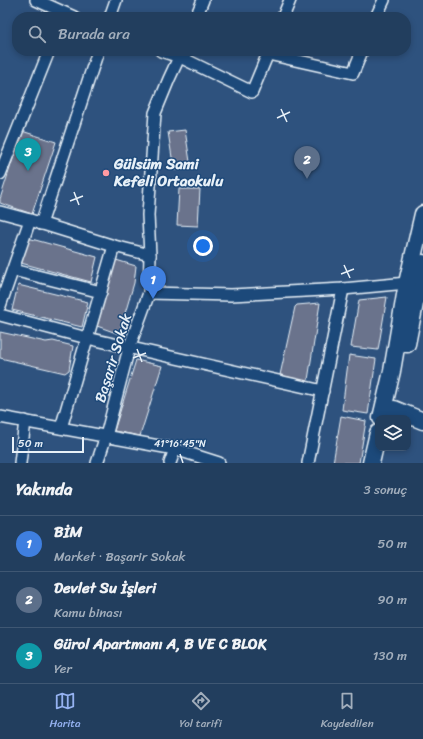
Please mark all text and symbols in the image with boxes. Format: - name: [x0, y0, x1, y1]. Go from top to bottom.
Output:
- search box: [12, 12, 411, 56]
- text: Burada ara: [58, 21, 130, 47]
- icon: search: [26, 23, 48, 45]
- pin: 3: [15, 138, 41, 171]
- pin: 2: [294, 146, 320, 179]
- place label: Gülsüm Sami Kefeli Ortaokulu: [113, 151, 224, 194]
- marker: Gülsüm Sami Kefeli Ortaokulu: [101, 168, 111, 178]
- your location: [193, 236, 213, 256]
- pin: 1: [140, 266, 166, 299]
- street label: Başarir Sokak: [87, 309, 139, 406]
- map controls: [375, 415, 411, 451]
- button: layers: [375, 415, 411, 451]
- text: 50 m: [18, 434, 43, 453]
- scale bar: [12, 435, 84, 454]
- text: 41°16'45"N: [154, 435, 206, 453]
- text: Yakında: [16, 474, 72, 504]
- text: 3 sonuç: [363, 478, 407, 501]
- text: BİM: [54, 519, 82, 545]
- text: 1: [26, 532, 32, 555]
- text: 50 m: [377, 532, 407, 555]
- text: Market · Başarir Sokak: [54, 545, 186, 568]
- text: Devlet Su İşleri: [54, 575, 156, 601]
- text: 2: [25, 588, 33, 611]
- text: 90 m: [377, 588, 407, 611]
- text: Kamu binası: [54, 601, 122, 624]
- text: Gürol Apartmanı A, B VE C BLOK: [54, 631, 267, 657]
- text: 3: [25, 644, 33, 667]
- text: 130 m: [373, 644, 407, 667]
- text: Yer: [54, 657, 72, 680]
- tab: Harita: [49, 690, 81, 733]
- tab: Yol tarifi: [179, 690, 222, 733]
- tab: Kaydedilen: [321, 690, 374, 733]

